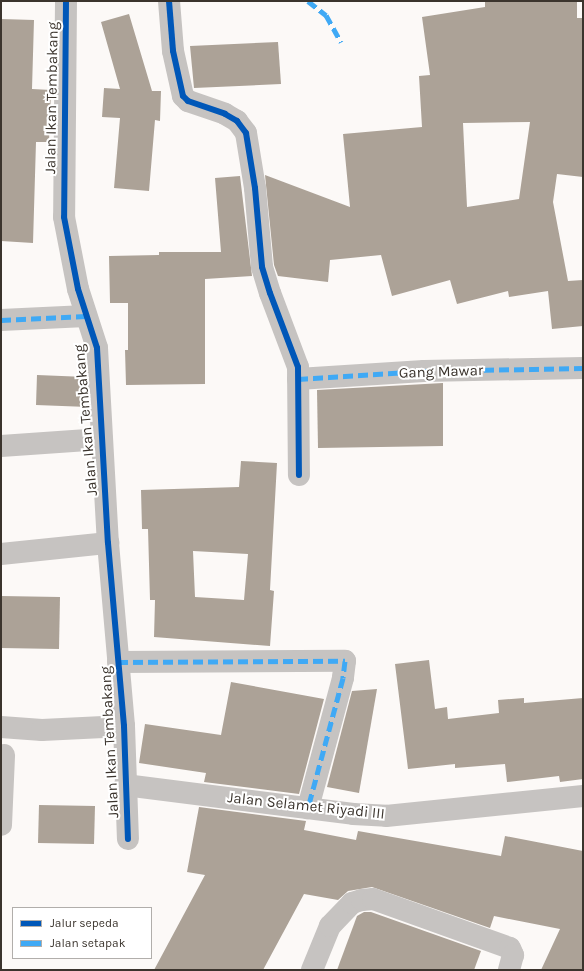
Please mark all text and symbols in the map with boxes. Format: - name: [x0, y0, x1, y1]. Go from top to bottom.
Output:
- street label: Jalan Ikan Tembakang: [42, 22, 62, 174]
- street label: Jalan Ikan Tembakang: [70, 343, 102, 497]
- street label: Gang Mawar: [398, 362, 484, 382]
- street label: Jalan Ikan Tembakang: [97, 665, 123, 819]
- street label: Jalan Selamet Riyadi III: [227, 789, 385, 823]
- legend: [12, 907, 152, 959]
- text: Jalur sepeda: [50, 916, 119, 930]
- text: Jalan setapak: [50, 936, 125, 950]

